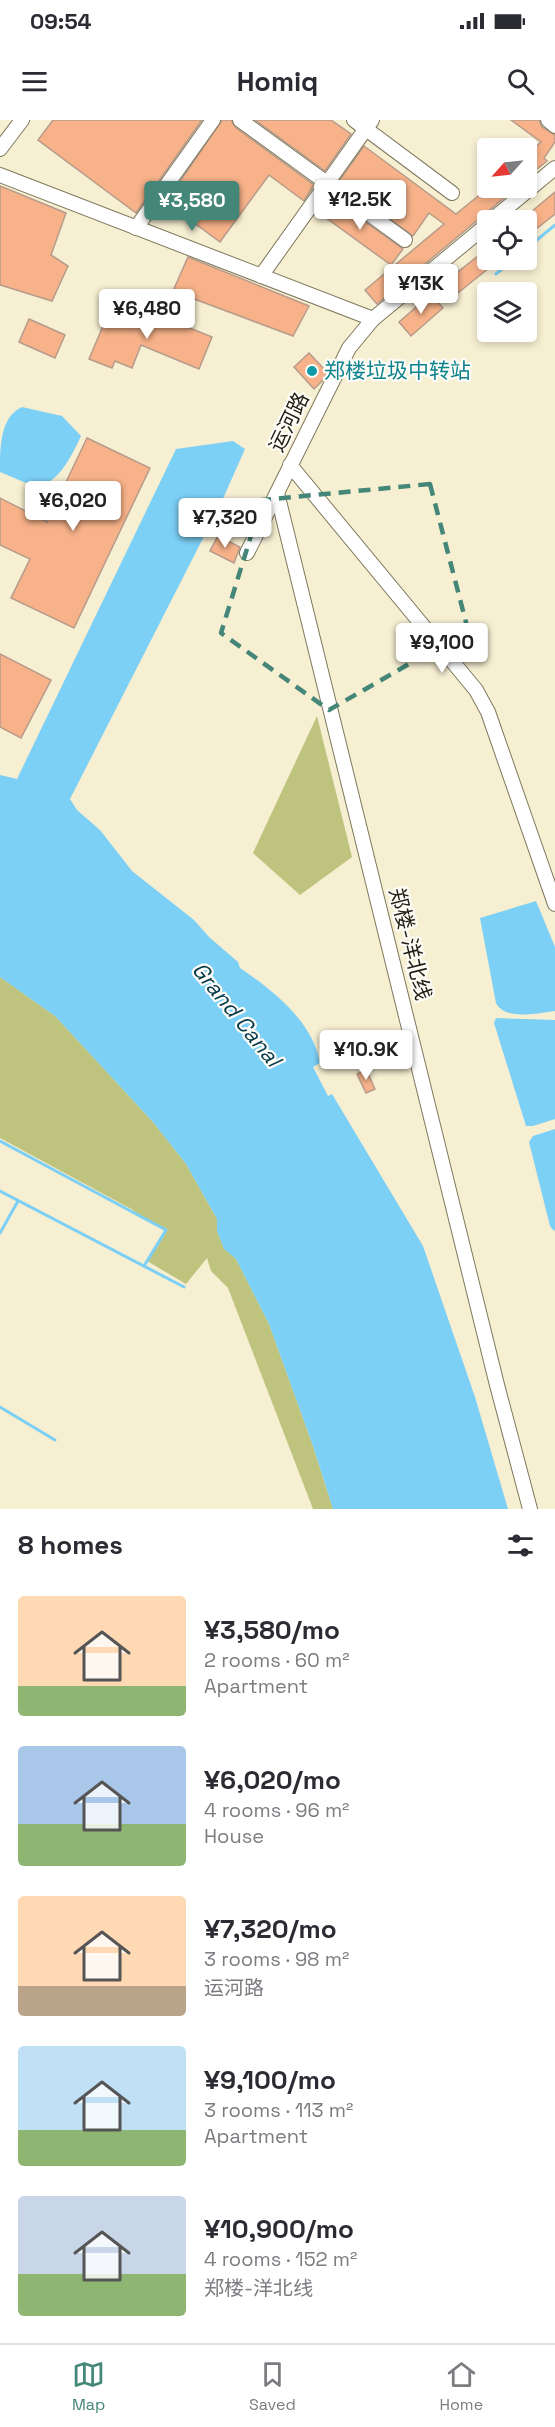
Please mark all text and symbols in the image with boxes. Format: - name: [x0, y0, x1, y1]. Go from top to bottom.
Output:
- text: 09:54: [30, 7, 92, 35]
- text: Homiq: [237, 64, 318, 99]
- icon: menu: [18, 65, 51, 98]
- icon: search: [504, 65, 537, 98]
- north arrow: [477, 138, 537, 198]
- map controls: [477, 138, 537, 342]
- pin: ¥12.5K: [311, 180, 409, 231]
- pin: ¥3,580: [143, 181, 241, 232]
- text: ¥12.5K: [328, 186, 392, 212]
- text: ¥3,580: [158, 187, 226, 213]
- button: locate: [477, 210, 537, 270]
- pin: ¥13K: [385, 264, 457, 315]
- text: ¥13K: [398, 270, 444, 296]
- button: layers: [477, 282, 537, 342]
- pin: ¥6,480: [98, 289, 196, 340]
- text: ¥6,480: [113, 295, 181, 321]
- place label: 郑楼垃圾中转站: [324, 357, 471, 384]
- marker: 郑楼垃圾中转站: [305, 364, 319, 378]
- street label: 运河路: [263, 388, 314, 456]
- pin: ¥6,020: [24, 481, 122, 532]
- text: ¥6,020: [39, 487, 107, 513]
- pin: ¥7,320: [176, 498, 274, 549]
- text: ¥7,320: [193, 504, 258, 530]
- pin: ¥9,100: [393, 623, 491, 674]
- text: ¥9,100: [410, 629, 474, 655]
- street label: 郑楼-洋北线: [384, 885, 437, 1003]
- water label: Grand Canal: [186, 956, 289, 1074]
- pin: ¥10.9K: [317, 1030, 415, 1081]
- text: ¥10.9K: [334, 1036, 398, 1062]
- text: 8 homes: [18, 1528, 123, 1562]
- icon: filters: [504, 1529, 537, 1562]
- text: ¥3,580/mo: [204, 1613, 340, 1647]
- icon: home: [66, 1620, 138, 1692]
- text: 2 rooms · 60 m²: [204, 1647, 350, 1673]
- text: Apartment: [204, 1673, 308, 1699]
- text: ¥6,020/mo: [204, 1763, 341, 1797]
- icon: home: [66, 1770, 138, 1842]
- text: 4 rooms · 96 m²: [204, 1797, 349, 1823]
- text: House: [204, 1823, 264, 1849]
- text: ¥7,320/mo: [204, 1912, 337, 1946]
- icon: home: [66, 1920, 138, 1992]
- text: 3 rooms · 98 m²: [204, 1946, 349, 1972]
- text: 运河路: [204, 1975, 264, 2001]
- text: ¥9,100/mo: [204, 2063, 336, 2097]
- icon: home: [66, 2070, 138, 2142]
- text: 3 rooms · 113 m²: [204, 2097, 353, 2123]
- text: Apartment: [204, 2123, 308, 2149]
- text: ¥10,900/mo: [204, 2212, 354, 2246]
- icon: home: [66, 2220, 138, 2292]
- text: 4 rooms · 152 m²: [204, 2246, 357, 2272]
- text: 郑楼-洋北线: [204, 2275, 313, 2301]
- tab: Map: [72, 2358, 105, 2415]
- tab: Saved: [249, 2358, 296, 2415]
- tab: Home: [439, 2358, 483, 2415]

